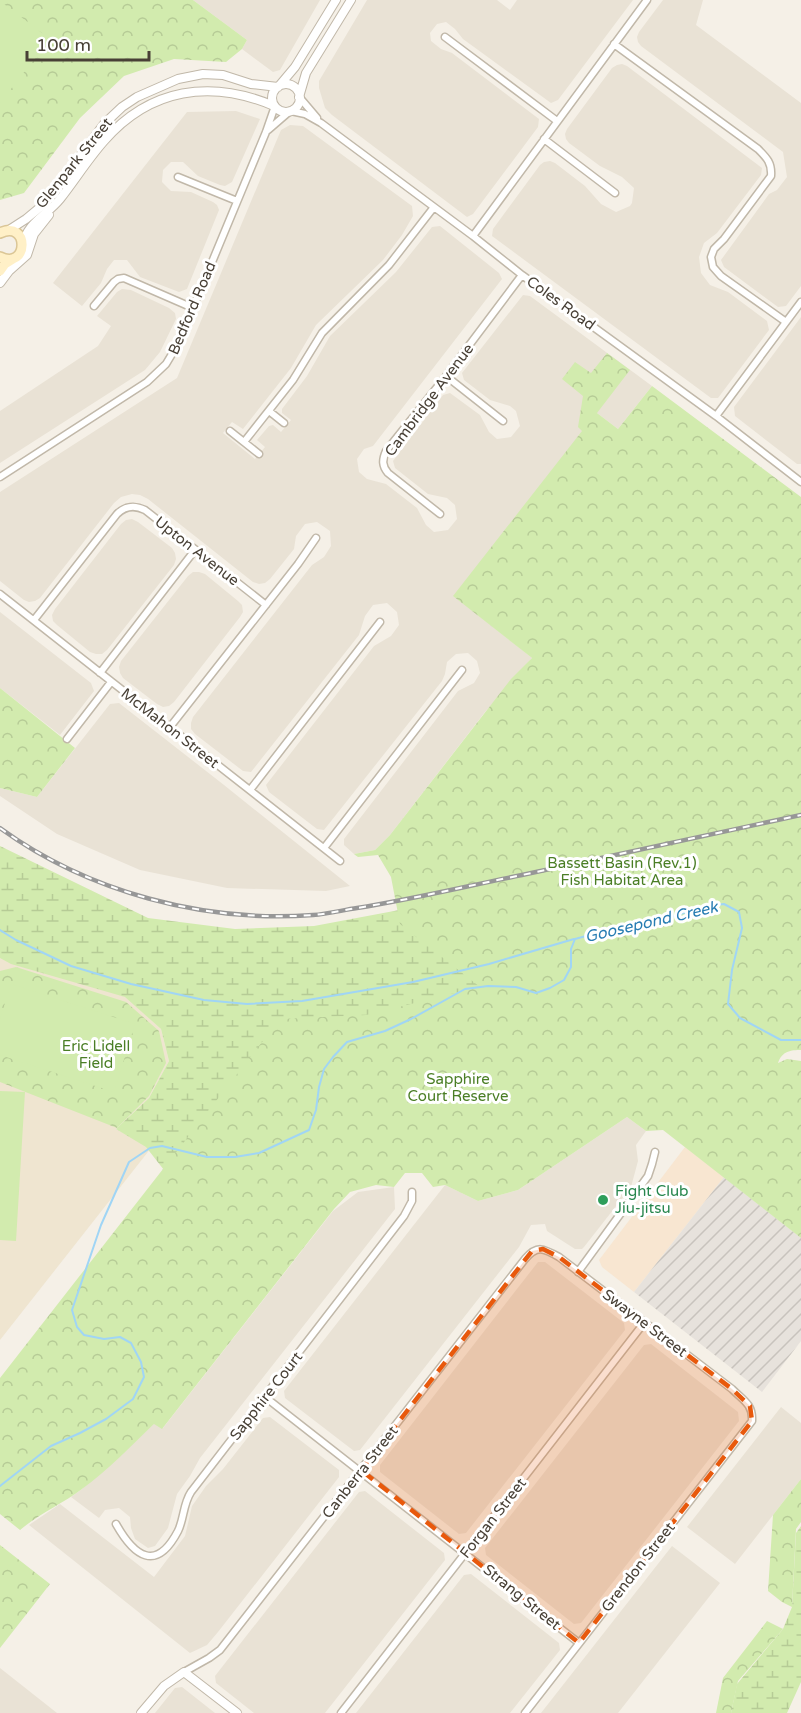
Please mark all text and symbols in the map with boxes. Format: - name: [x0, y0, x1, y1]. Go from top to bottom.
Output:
- scale bar: [27, 24, 148, 62]
- text: 100 m: [36, 34, 91, 56]
- street label: Glenpark Street: [32, 114, 116, 212]
- street label: Bedford Road: [164, 259, 220, 357]
- street label: Coles Road: [523, 272, 599, 334]
- street label: Cambridge Avenue: [381, 340, 477, 460]
- street label: Upton Avenue: [151, 513, 243, 589]
- street label: McMahon Street: [117, 684, 223, 772]
- park label: Bassett Basin (Rev.1) Fish Habitat Area: [547, 854, 697, 889]
- water label: Goosepond Creek: [583, 897, 721, 947]
- park label: Eric Lidell Field: [62, 1037, 130, 1072]
- park label: Sapphire Court Reserve: [408, 1070, 508, 1105]
- place label: Fight Club Jiu-jitsu: [615, 1182, 689, 1217]
- marker: Fight Club Jiu-jitsu: [596, 1193, 610, 1207]
- street label: Swayne Street: [599, 1285, 691, 1361]
- street label: Sapphire Court: [226, 1348, 306, 1444]
- street label: Canberra Street: [318, 1422, 402, 1522]
- street label: Forgan Street: [456, 1474, 530, 1562]
- street label: Grendon Street: [597, 1518, 679, 1615]
- street label: Strang Street: [480, 1560, 564, 1634]

